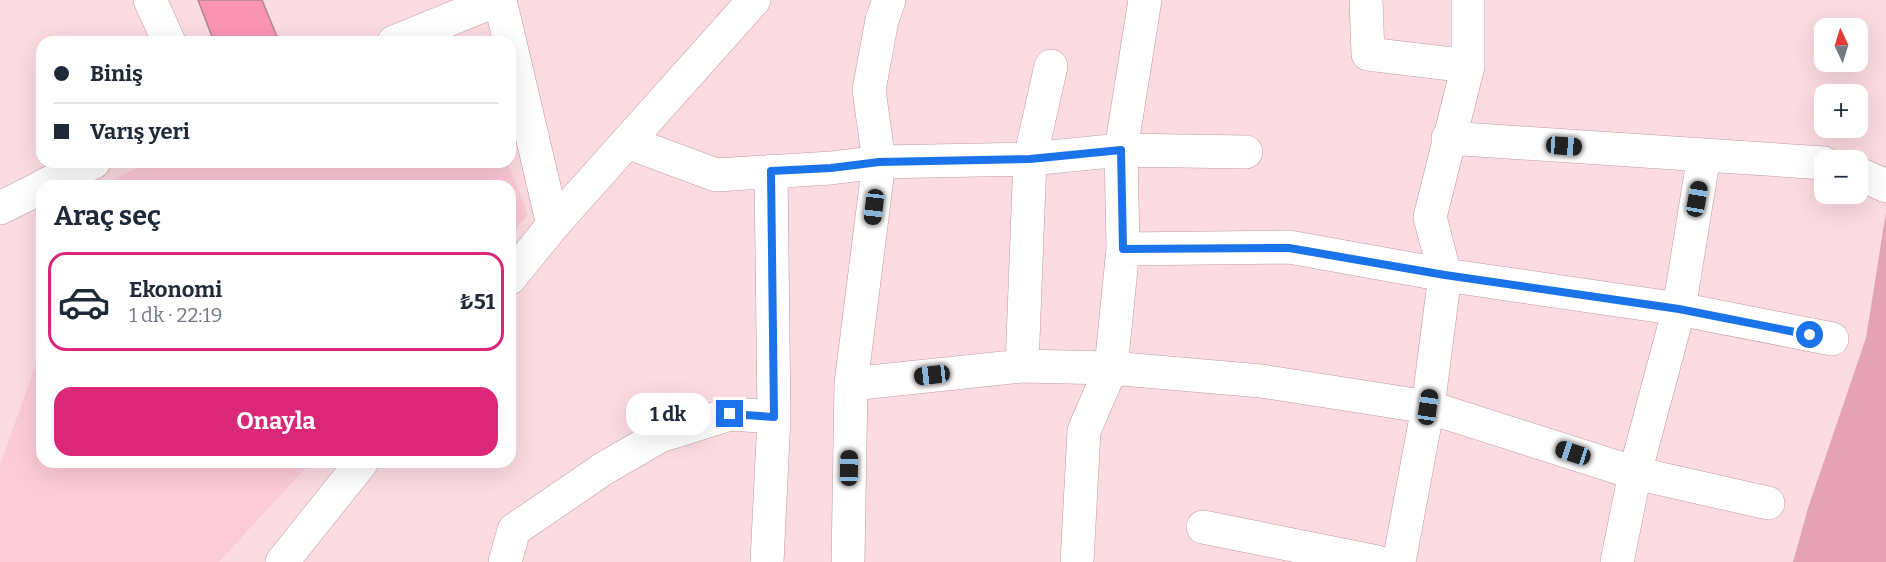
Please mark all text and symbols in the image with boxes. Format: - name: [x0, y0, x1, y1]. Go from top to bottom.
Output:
- north arrow: [1814, 18, 1868, 72]
- map controls: [1814, 18, 1868, 204]
- text: Biniş: [90, 60, 143, 87]
- button: +: [1814, 84, 1868, 138]
- text: Varış yeri: [90, 118, 190, 145]
- car: [1545, 136, 1583, 156]
- button: −: [1814, 150, 1868, 204]
- car: [1685, 180, 1709, 218]
- car: [863, 188, 885, 226]
- text: Araç seç: [54, 200, 161, 232]
- icon: car: [57, 275, 111, 329]
- text: Ekonomi: [129, 276, 222, 303]
- text: ₺51: [459, 288, 495, 315]
- text: 1 dk · 22:19: [129, 303, 222, 327]
- route start: [1796, 321, 1823, 348]
- car: [913, 364, 951, 386]
- button: Onayla: [54, 387, 498, 456]
- car: [1417, 388, 1439, 426]
- callout: 1 dk: [625, 393, 709, 435]
- route end: [716, 400, 743, 427]
- text: 1 dk: [650, 402, 686, 426]
- car: [1553, 439, 1593, 467]
- car: [840, 450, 858, 486]

